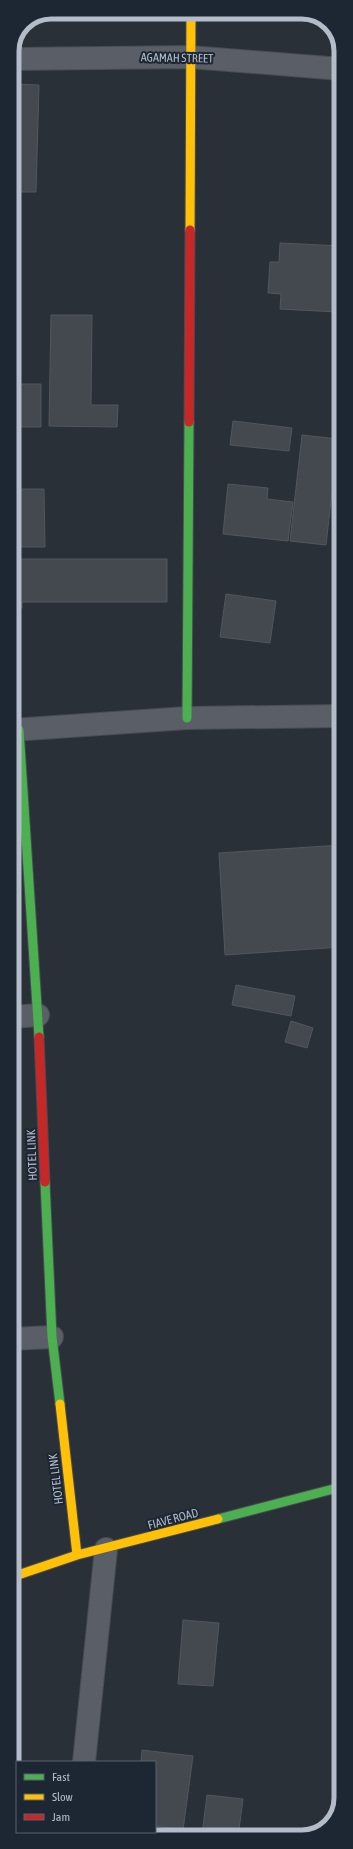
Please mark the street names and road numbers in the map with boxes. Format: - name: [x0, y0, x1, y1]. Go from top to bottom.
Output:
- street label: AGAMAH STREET: [141, 50, 214, 66]
- street label: HOTEL LINK: [24, 1129, 40, 1181]
- street label: HOTEL LINK: [46, 1453, 66, 1505]
- street label: FIAVE ROAD: [146, 1505, 200, 1532]

